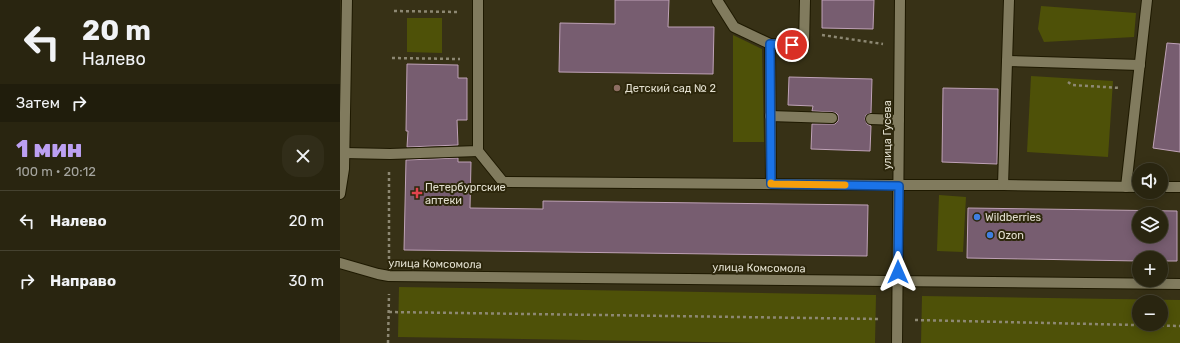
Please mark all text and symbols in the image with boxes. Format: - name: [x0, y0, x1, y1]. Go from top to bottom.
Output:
- text: 20 m: [82, 14, 151, 47]
- icon: left: [16, 16, 68, 68]
- pin: [775, 28, 809, 62]
- icon: arrive: [781, 34, 803, 56]
- text: Налево: [82, 48, 146, 70]
- place label: Детский сад № 2: [625, 82, 716, 95]
- marker: Детский сад № 2: [612, 83, 622, 93]
- icon: right: [68, 92, 90, 114]
- text: Затем: [16, 94, 60, 112]
- street label: улица Гусева: [881, 100, 894, 170]
- text: 1 мин: [16, 135, 82, 163]
- button: close: [282, 135, 324, 177]
- map controls: [1132, 163, 1168, 331]
- button: sound: [1132, 163, 1168, 199]
- text: 100 m · 20:12: [16, 164, 96, 179]
- place label: Петербургские аптеки: [425, 181, 506, 207]
- marker: Петербургские аптеки: [412, 188, 422, 198]
- button: layers: [1132, 207, 1168, 243]
- icon: left: [16, 210, 38, 232]
- place label: Wildberries: [985, 211, 1042, 224]
- text: Налево: [50, 212, 107, 230]
- text: 20 m: [289, 212, 324, 230]
- marker: Wildberries: [972, 212, 982, 222]
- place label: Ozon: [998, 229, 1024, 242]
- marker: Ozon: [985, 230, 995, 240]
- position arrow: [877, 251, 919, 293]
- button: +: [1132, 251, 1168, 287]
- street label: улица Комсомола: [388, 257, 482, 271]
- street label: улица Комсомола: [712, 261, 806, 275]
- icon: right: [16, 270, 38, 292]
- text: Направо: [50, 272, 116, 290]
- text: 30 m: [288, 272, 324, 290]
- button: −: [1132, 295, 1168, 331]

